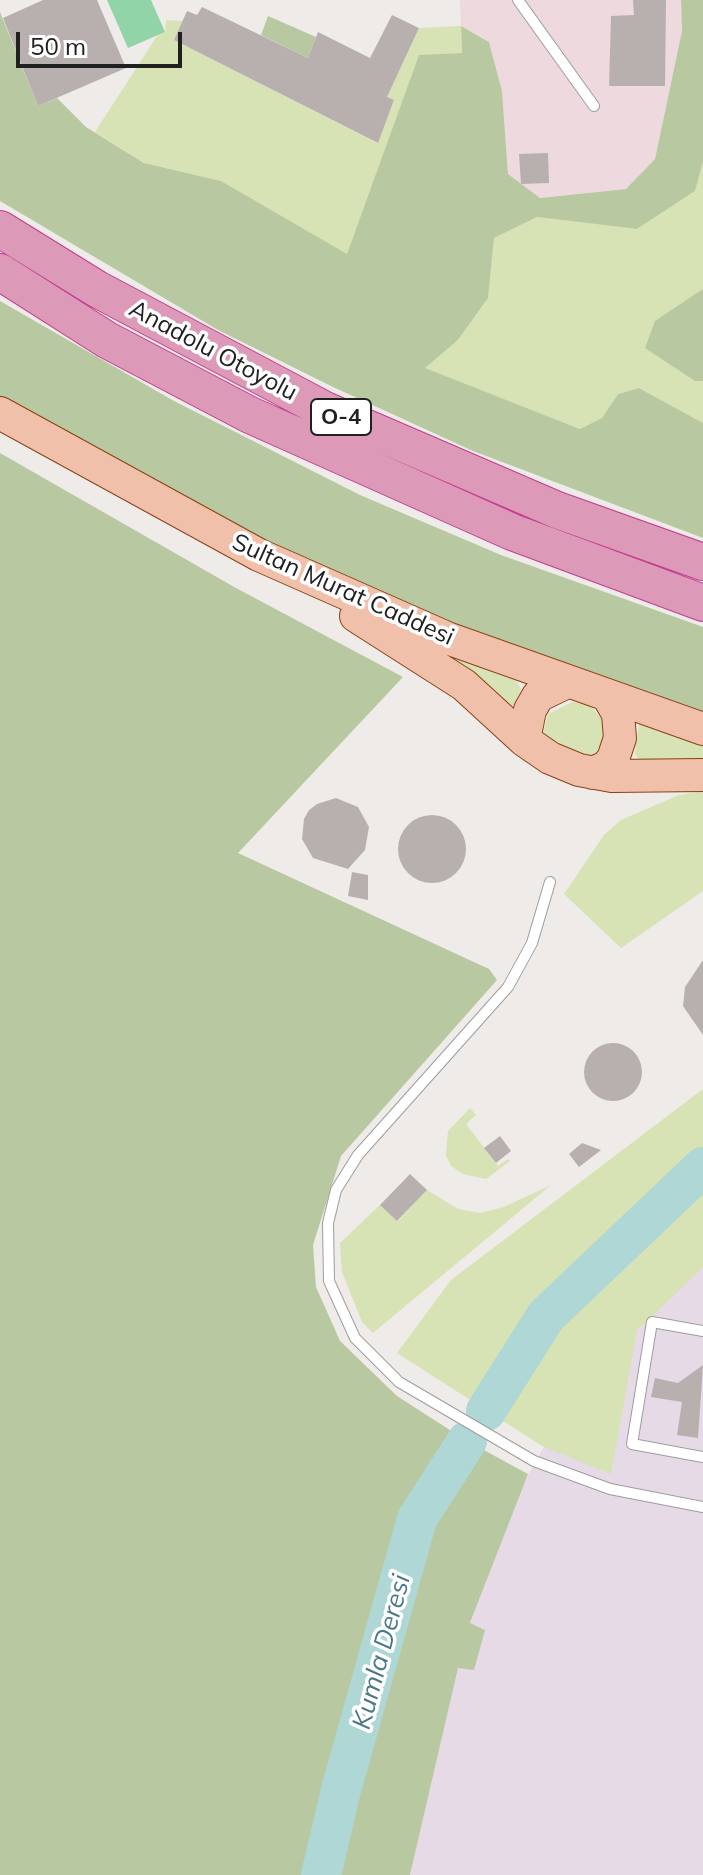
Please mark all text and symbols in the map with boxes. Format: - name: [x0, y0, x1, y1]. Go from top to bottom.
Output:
- scale bar: [20, 16, 186, 66]
- text: 50 m: [30, 31, 86, 61]
- street label: Anadolu Otoyolu: [124, 295, 302, 407]
- road number: O-4: [311, 399, 371, 435]
- street label: Sultan Murat Caddesi: [228, 528, 458, 652]
- water label: Kumla Deresi: [346, 1571, 418, 1733]

